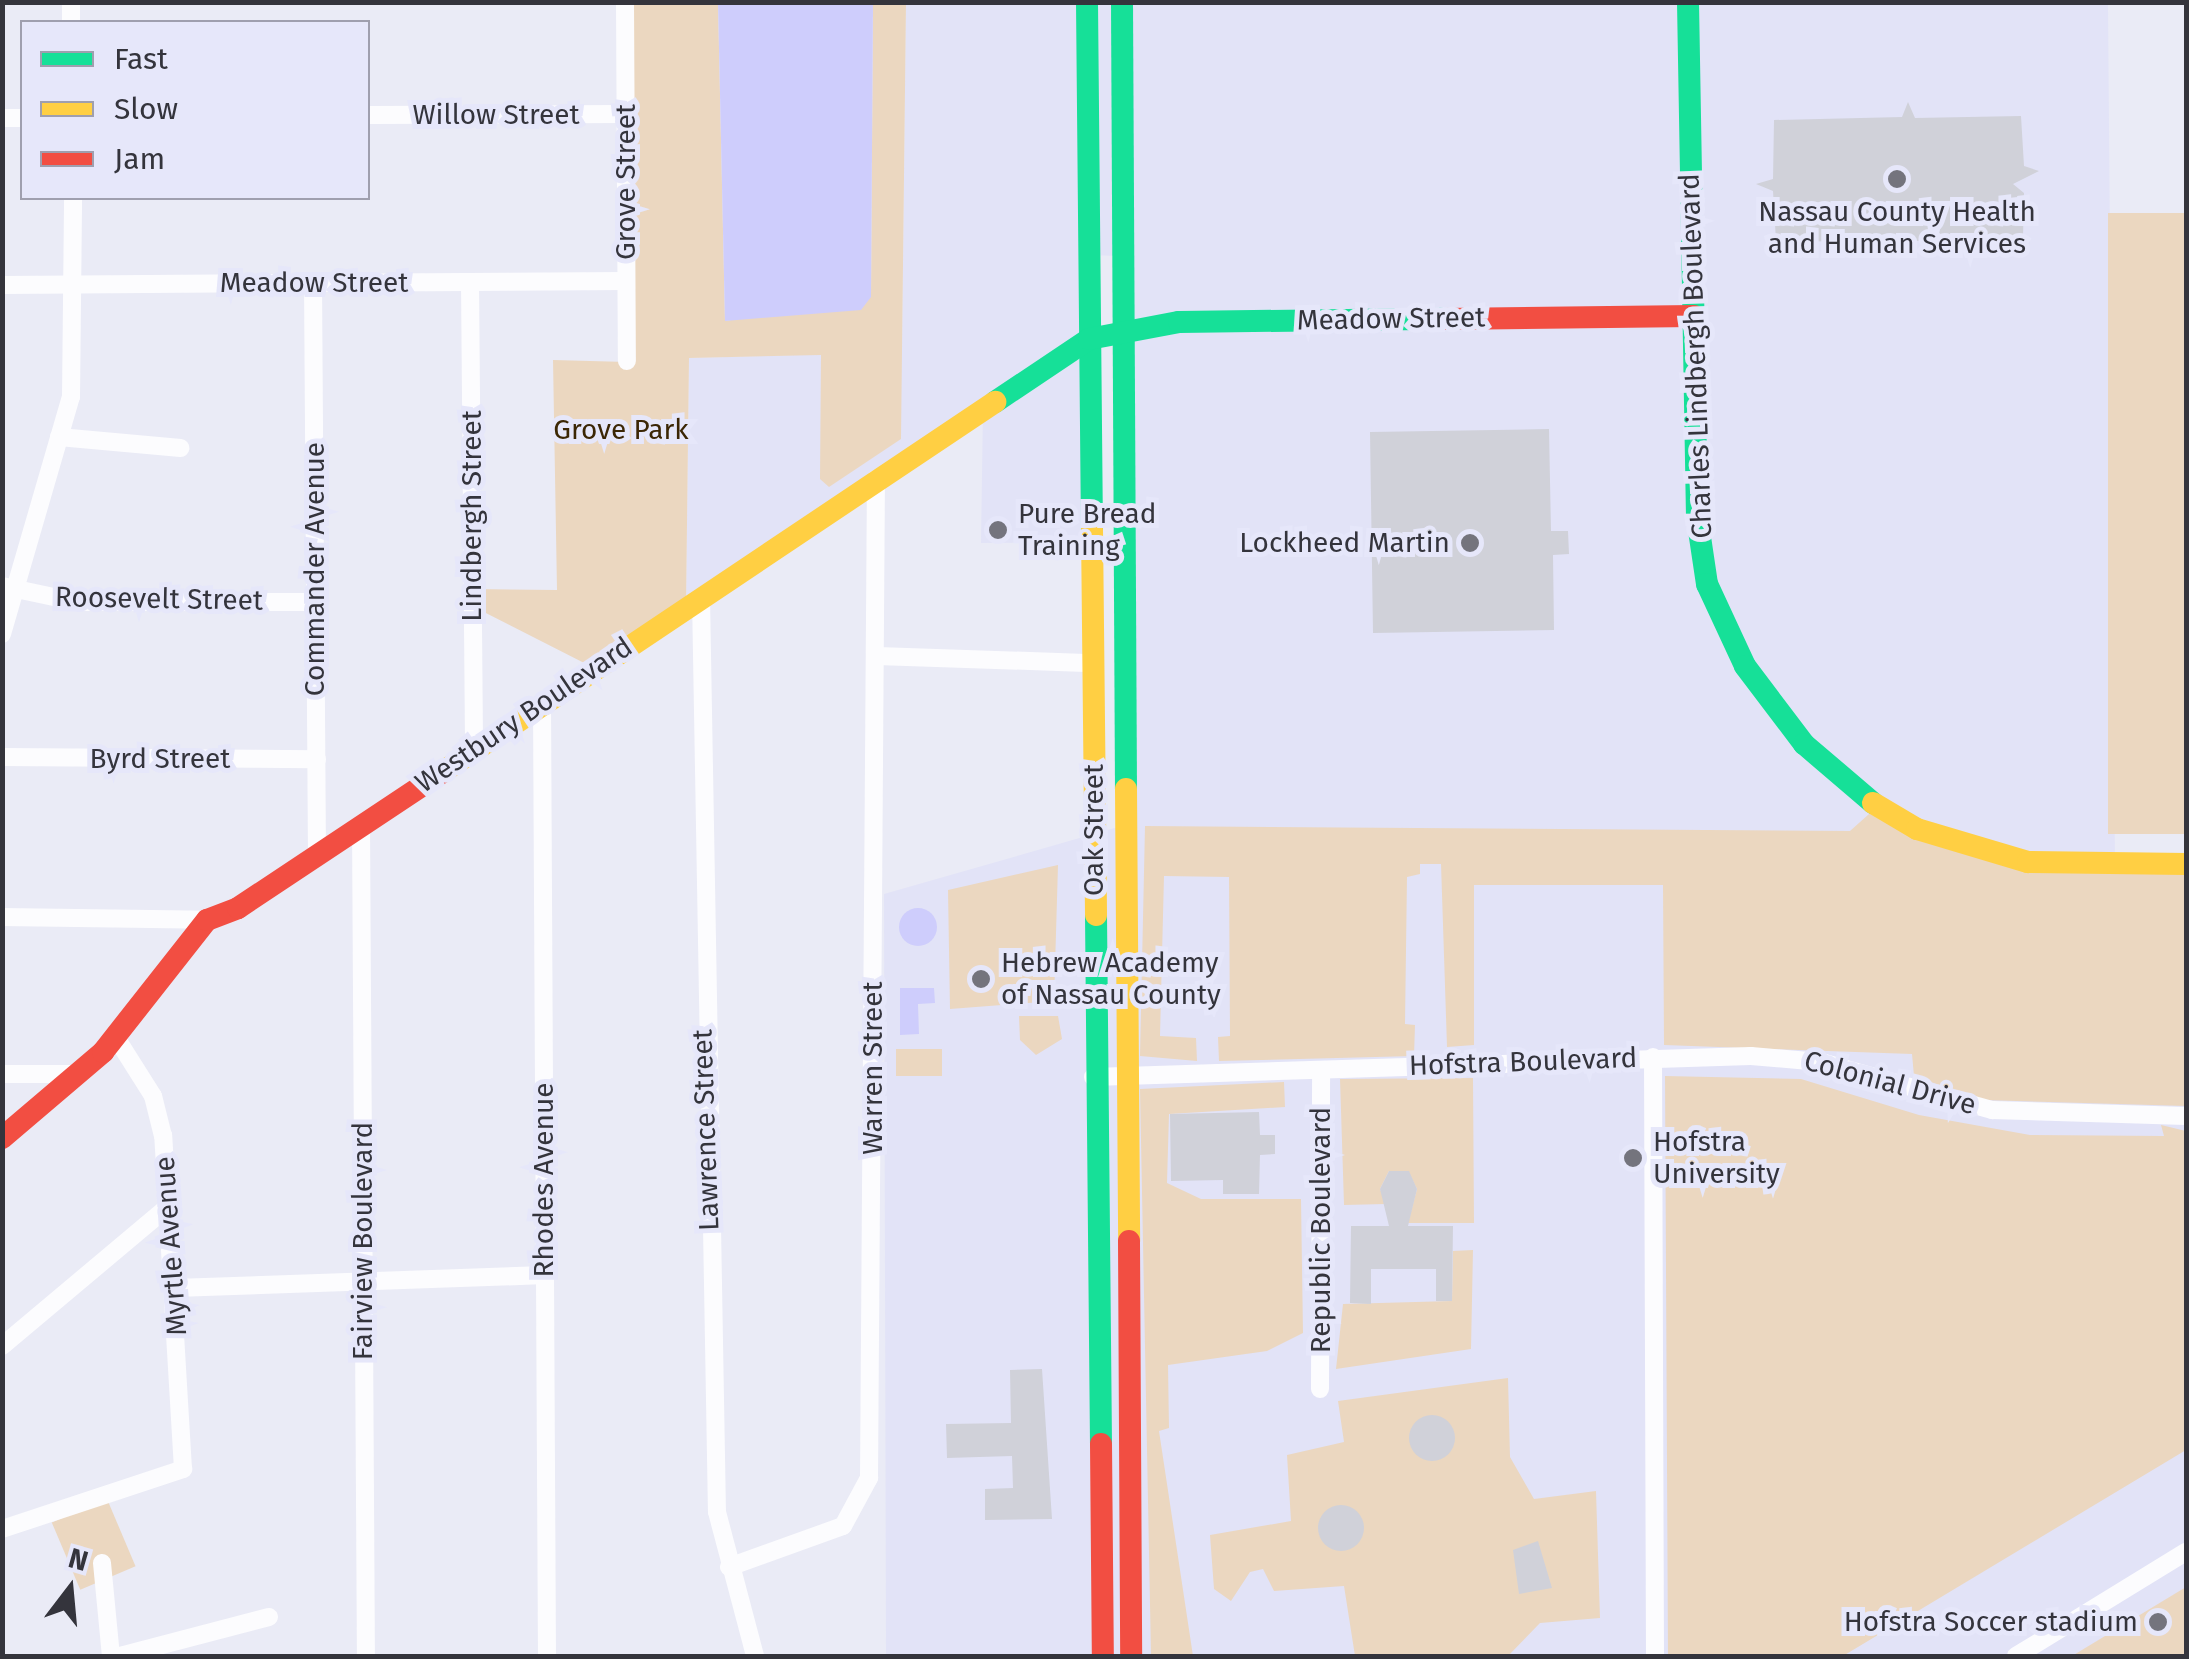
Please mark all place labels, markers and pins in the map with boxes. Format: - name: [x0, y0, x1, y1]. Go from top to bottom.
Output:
- marker: Nassau County Health and Human Services: [1886, 168, 1908, 190]
- place label: Nassau County Health and Human Services: [1758, 195, 2036, 261]
- place label: Pure Bread Training: [1018, 497, 1156, 563]
- marker: Pure Bread Training: [987, 519, 1009, 541]
- place label: Lockheed Martin: [1239, 526, 1450, 560]
- marker: Lockheed Martin: [1459, 532, 1481, 554]
- place label: Hebrew Academy of Nassau County: [1001, 946, 1221, 1012]
- marker: Hebrew Academy of Nassau County: [970, 968, 992, 990]
- place label: Hofstra University: [1653, 1125, 1780, 1191]
- marker: Hofstra University: [1622, 1147, 1644, 1169]
- place label: Hofstra Soccer stadium: [1844, 1605, 2138, 1639]
- marker: Hofstra Soccer stadium: [2147, 1611, 2169, 1633]

